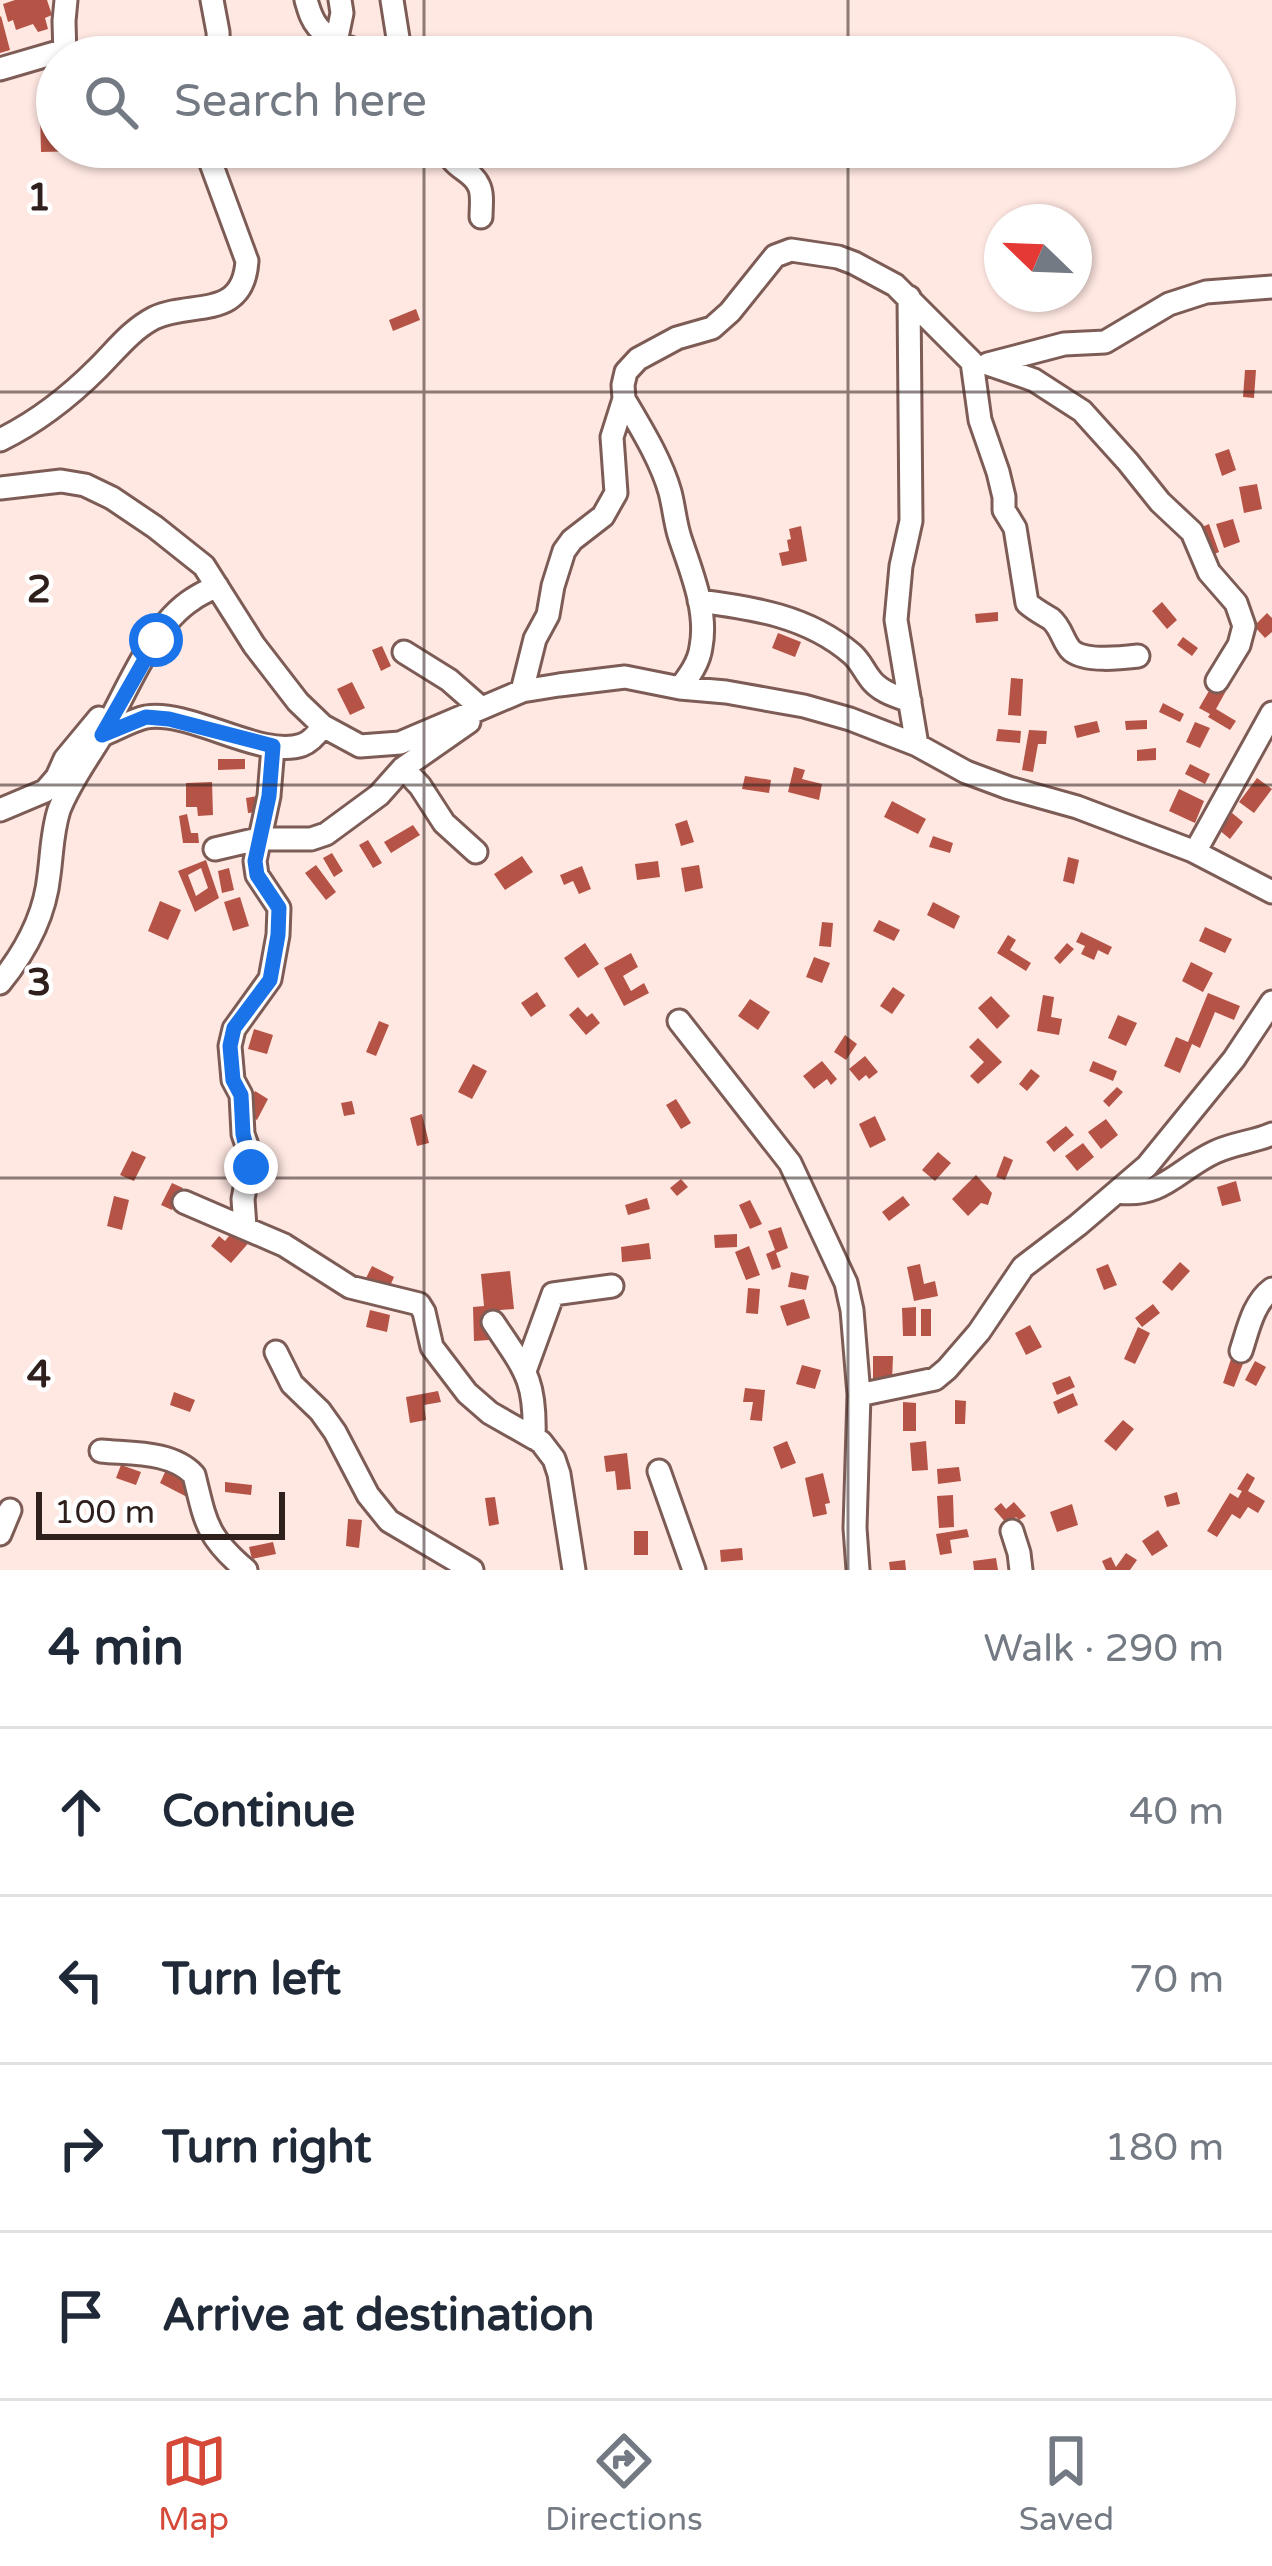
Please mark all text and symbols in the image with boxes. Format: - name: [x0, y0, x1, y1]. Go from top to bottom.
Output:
- search box: [36, 36, 1236, 168]
- icon: search: [78, 69, 144, 135]
- text: Search here: [174, 75, 427, 129]
- text: 1: [27, 174, 51, 221]
- north arrow: [984, 204, 1092, 312]
- text: 2: [27, 566, 51, 613]
- route start: [129, 613, 183, 667]
- text: 3: [27, 959, 51, 1006]
- route end: [224, 1140, 278, 1194]
- text: 4: [27, 1351, 51, 1398]
- scale bar: [36, 1486, 285, 1539]
- text: 100 m: [54, 1493, 155, 1532]
- text: 4 min: [48, 1617, 184, 1679]
- text: Walk · 290 m: [983, 1625, 1224, 1672]
- icon: ahead: [48, 1779, 114, 1845]
- text: Continue: [162, 1785, 355, 1839]
- text: 40 m: [1129, 1788, 1224, 1835]
- icon: left: [48, 1947, 114, 2013]
- text: Turn left: [162, 1953, 341, 2007]
- text: 70 m: [1129, 1956, 1224, 2003]
- icon: right: [48, 2115, 114, 2181]
- text: Turn right: [162, 2121, 371, 2175]
- text: 180 m: [1105, 2124, 1224, 2171]
- icon: arrive: [48, 2283, 114, 2349]
- text: Arrive at destination: [162, 2289, 594, 2343]
- tab: Map: [158, 2428, 229, 2539]
- tab: Directions: [545, 2428, 703, 2539]
- tab: Saved: [1019, 2428, 1114, 2539]

